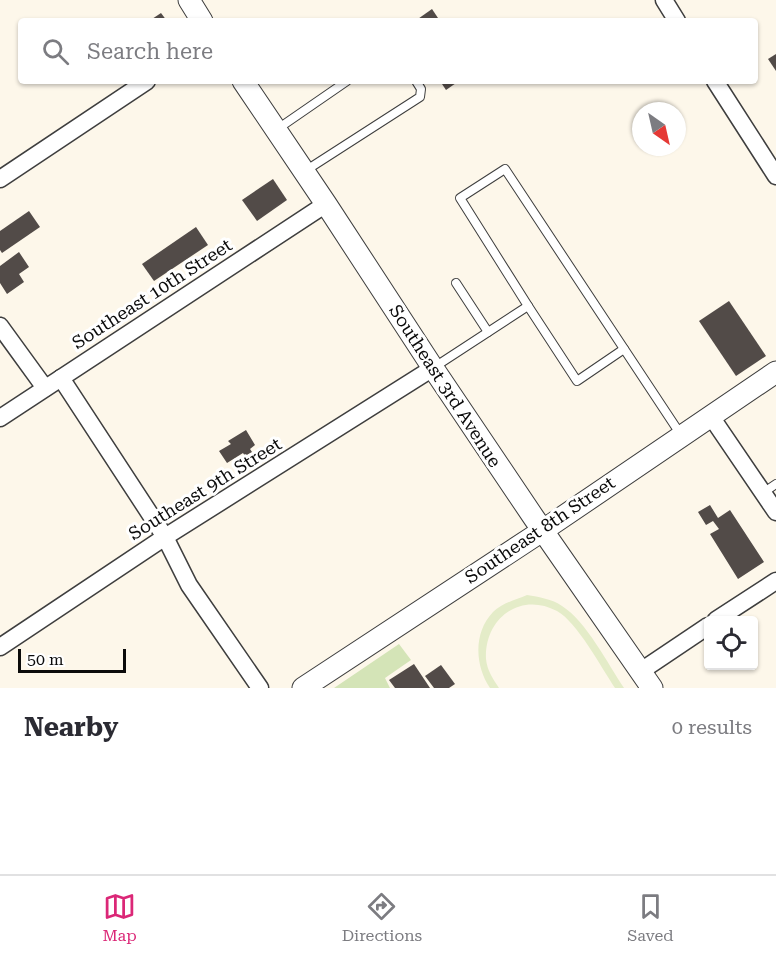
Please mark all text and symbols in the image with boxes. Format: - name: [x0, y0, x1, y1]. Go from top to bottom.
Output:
- search box: [18, 18, 758, 84]
- icon: search: [39, 35, 72, 68]
- text: Search here: [87, 39, 213, 64]
- north arrow: [632, 102, 686, 156]
- street label: Southeast 10th Street: [68, 234, 236, 353]
- street label: Southeast 3rd Avenue: [385, 301, 506, 471]
- street label: Southeast 9th Street: [125, 433, 285, 544]
- street label: Southeast 8th Street: [461, 471, 619, 588]
- map controls: [704, 616, 758, 670]
- button: locate: [704, 616, 758, 670]
- scale bar: [18, 646, 126, 674]
- text: 50 m: [27, 650, 64, 669]
- text: Nearby: [24, 712, 118, 742]
- text: 0 results: [672, 715, 752, 739]
- tab: Map: [102, 890, 137, 945]
- tab: Directions: [342, 890, 422, 945]
- tab: Saved: [627, 890, 674, 945]

